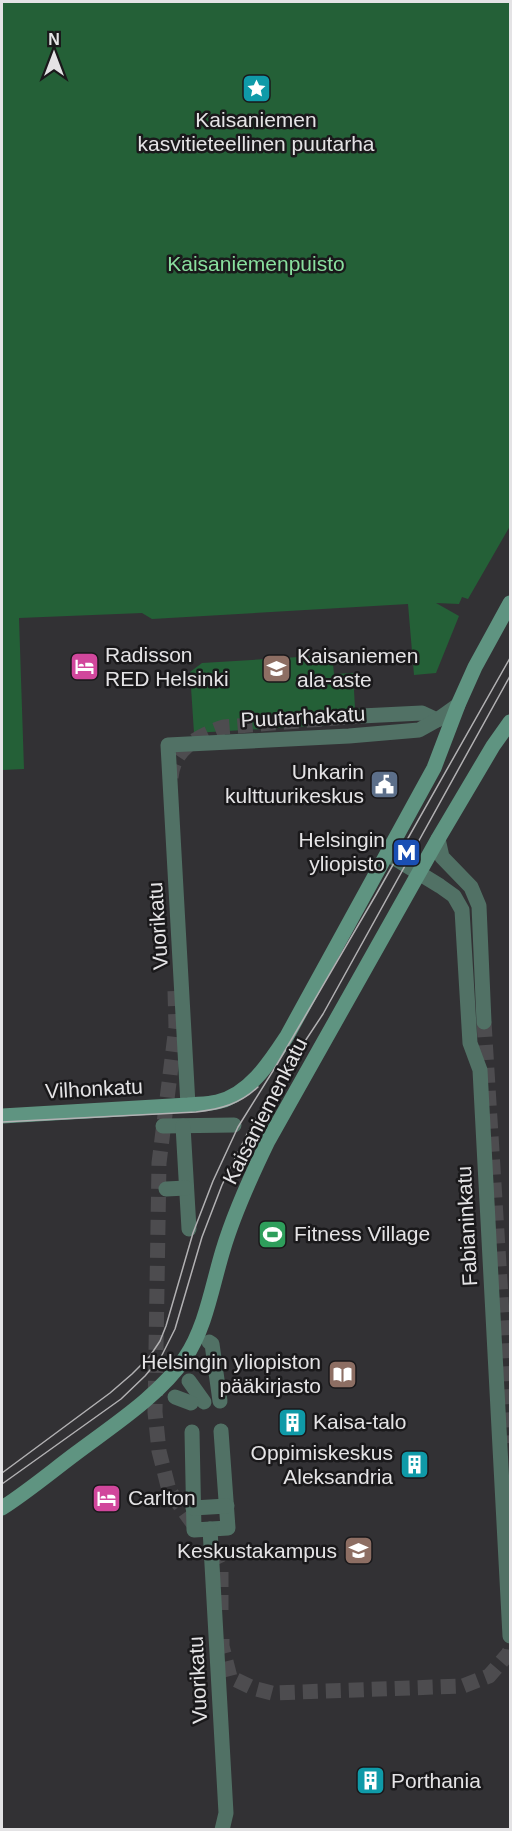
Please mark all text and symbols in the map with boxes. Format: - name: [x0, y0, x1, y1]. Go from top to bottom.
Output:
- north arrow: [24, 24, 84, 84]
- text: N: [48, 31, 60, 48]
- place icon: Kaisaniemen kasvitieteellinen puutarha: [240, 73, 272, 105]
- place label: Kaisaniemen kasvitieteellinen puutarha: [138, 108, 375, 155]
- park label: Kaisaniemenpuisto: [167, 252, 345, 275]
- place label: Radisson RED Helsinki: [105, 643, 229, 690]
- place label: Kaisaniemen ala-aste: [297, 644, 418, 691]
- hotel icon: Radisson RED Helsinki: [68, 651, 100, 683]
- school or university icon: Kaisaniemen ala-aste: [260, 652, 292, 684]
- street label: Puutarhakatu: [240, 702, 366, 731]
- place label: Unkarin kulttuurikeskus: [225, 760, 364, 807]
- public building icon: Unkarin kulttuurikeskus: [369, 768, 401, 800]
- place label: Helsingin yliopisto: [299, 828, 385, 875]
- metro station icon: Helsingin yliopisto: [390, 836, 422, 868]
- street label: Vuorikatu: [143, 881, 172, 971]
- street label: Kaisaniemenkatu: [218, 1034, 311, 1188]
- street label: Vilhonkatu: [45, 1074, 143, 1103]
- street label: Fabianinkatu: [452, 1165, 481, 1287]
- sports icon: Fitness Village: [257, 1218, 289, 1250]
- place label: Fitness Village: [294, 1222, 430, 1245]
- place label: Helsingin yliopiston pääkirjasto: [141, 1350, 321, 1397]
- library icon: Helsingin yliopiston pääkirjasto: [326, 1358, 358, 1390]
- building icon: Kaisa-talo: [276, 1406, 308, 1438]
- place label: Kaisa-talo: [313, 1410, 406, 1433]
- place label: Oppimiskeskus Aleksandria: [251, 1441, 393, 1488]
- building icon: Oppimiskeskus Aleksandria: [398, 1449, 430, 1481]
- hotel icon: Carlton: [91, 1482, 123, 1514]
- place label: Carlton: [128, 1486, 196, 1509]
- school or university icon: Keskustakampus: [342, 1535, 374, 1567]
- place label: Keskustakampus: [177, 1539, 337, 1562]
- street label: Vuorikatu: [184, 1636, 211, 1725]
- building icon: Porthania: [354, 1765, 386, 1797]
- place label: Porthania: [391, 1769, 481, 1792]

